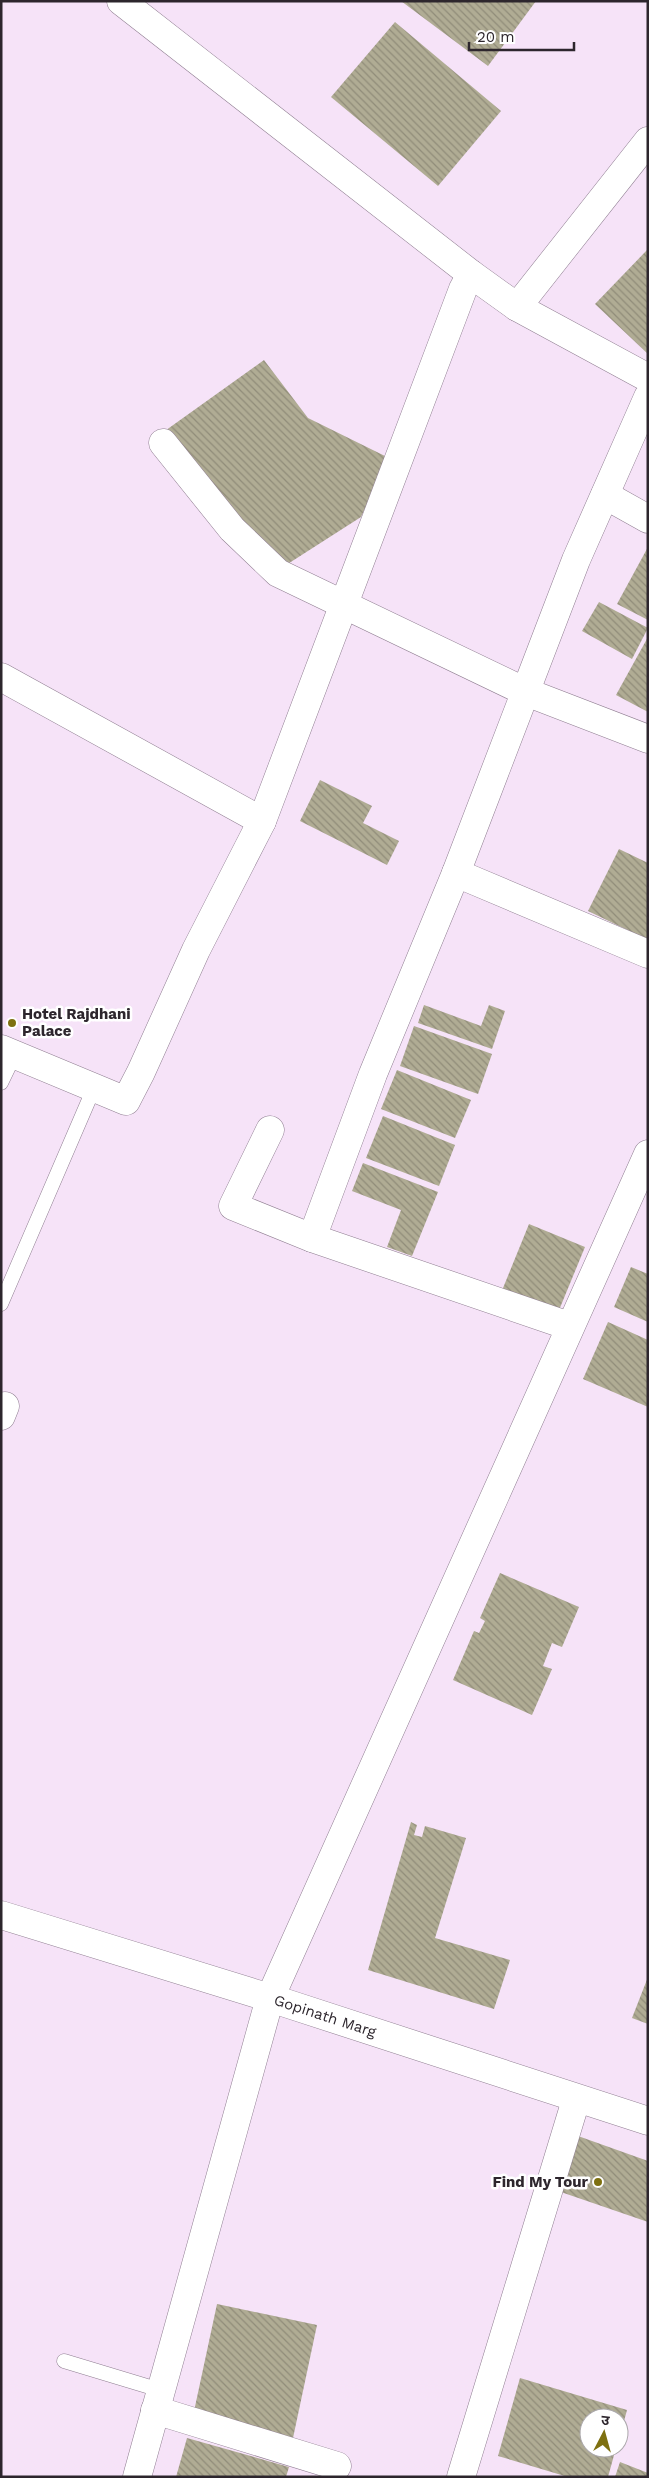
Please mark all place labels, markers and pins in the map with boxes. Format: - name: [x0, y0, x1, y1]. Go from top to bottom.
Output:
- place label: Hotel Rajdhani Palace: [22, 1005, 131, 1040]
- marker: Hotel Rajdhani Palace: [6, 1017, 18, 1029]
- place label: Find My Tour: [493, 2173, 589, 2191]
- marker: Find My Tour: [592, 2176, 604, 2188]

